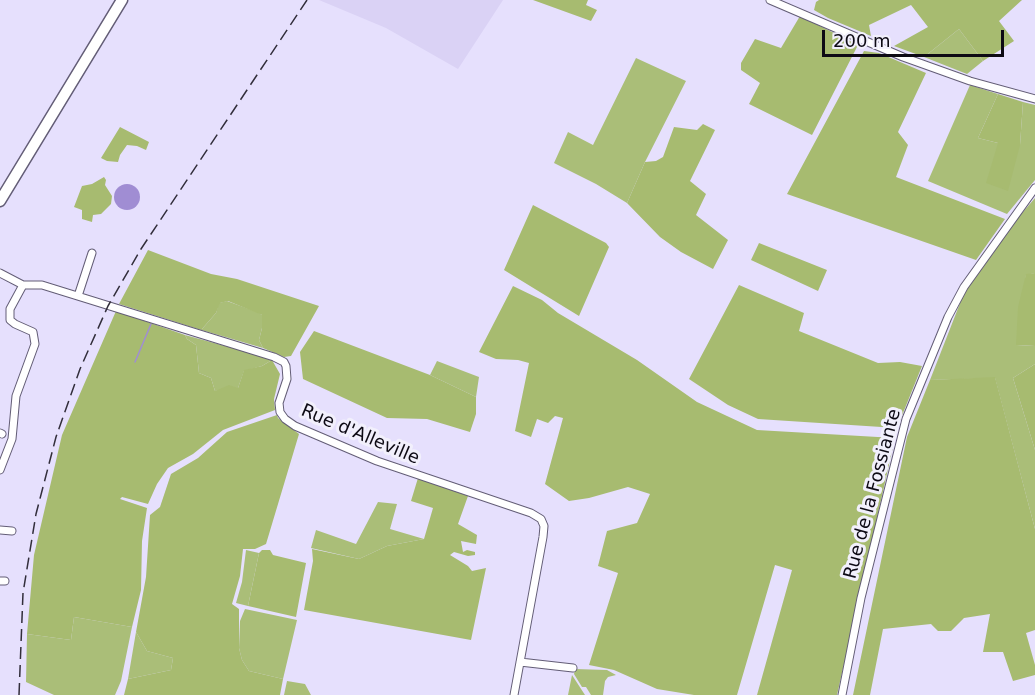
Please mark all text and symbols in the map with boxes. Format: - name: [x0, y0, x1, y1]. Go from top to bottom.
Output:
- scale bar: [825, 18, 1006, 56]
- text: 200 m: [833, 30, 891, 51]
- street label: Rue d'Alleville: [298, 400, 422, 470]
- street label: Rue de la Fossiante: [840, 407, 906, 581]

